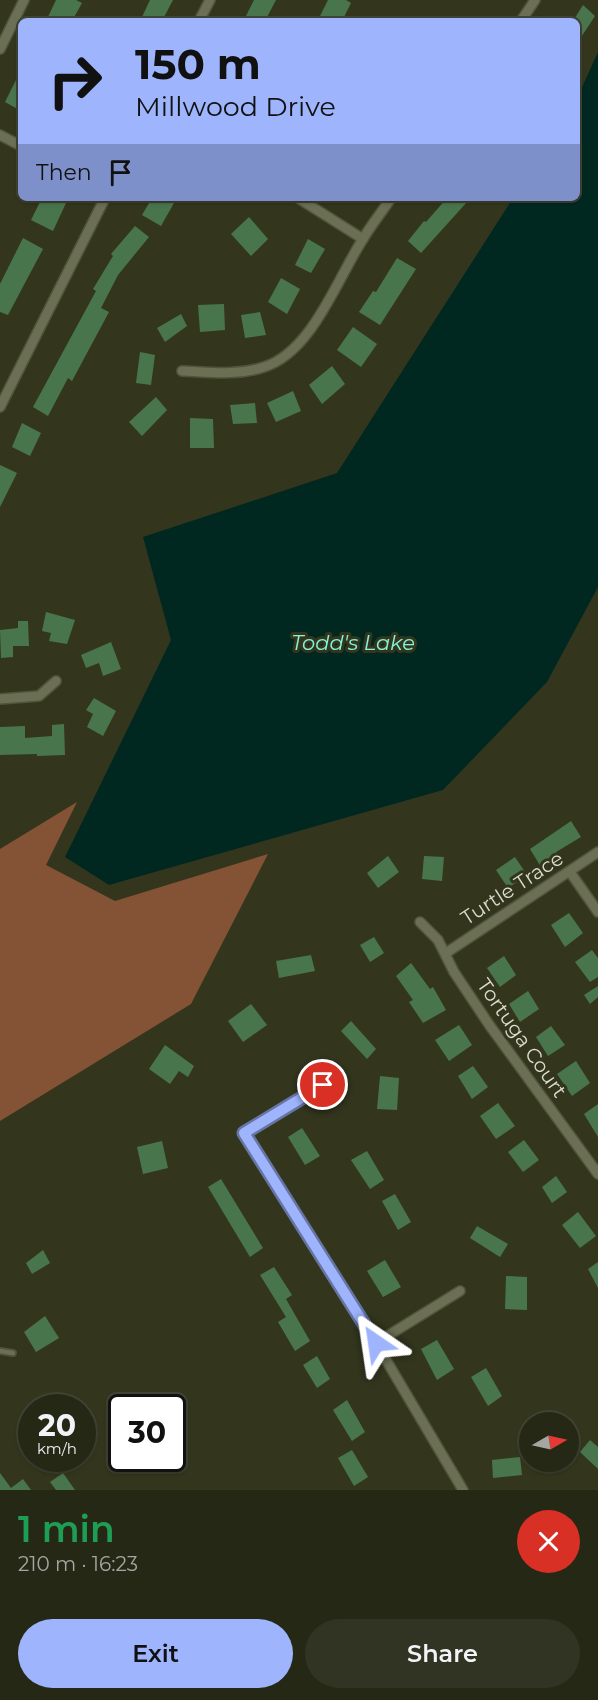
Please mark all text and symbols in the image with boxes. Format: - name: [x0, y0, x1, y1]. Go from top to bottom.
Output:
- text: 150 m: [135, 38, 261, 90]
- icon: right: [36, 42, 114, 120]
- text: Millwood Drive: [135, 90, 336, 123]
- icon: arrive: [104, 156, 137, 189]
- text: Then: [36, 159, 92, 186]
- water label: Todd's Lake: [291, 630, 415, 655]
- street label: Turtle Trace: [456, 846, 568, 930]
- street label: Tortuga Court: [472, 974, 572, 1102]
- pin: [297, 1059, 348, 1110]
- icon: arrive: [306, 1068, 339, 1101]
- position arrow: [344, 1311, 408, 1375]
- speed limit sign: 30: [108, 1394, 186, 1472]
- text: 20: [38, 1407, 76, 1444]
- north arrow: [519, 1412, 579, 1472]
- map controls: [519, 1412, 579, 1472]
- text: km/h: [37, 1439, 77, 1458]
- text: 1 min: [18, 1507, 115, 1551]
- button: close: [517, 1510, 580, 1573]
- text: 210 m · 16:23: [18, 1552, 138, 1576]
- button: Exit: [18, 1619, 293, 1688]
- button: Share: [305, 1619, 580, 1688]

